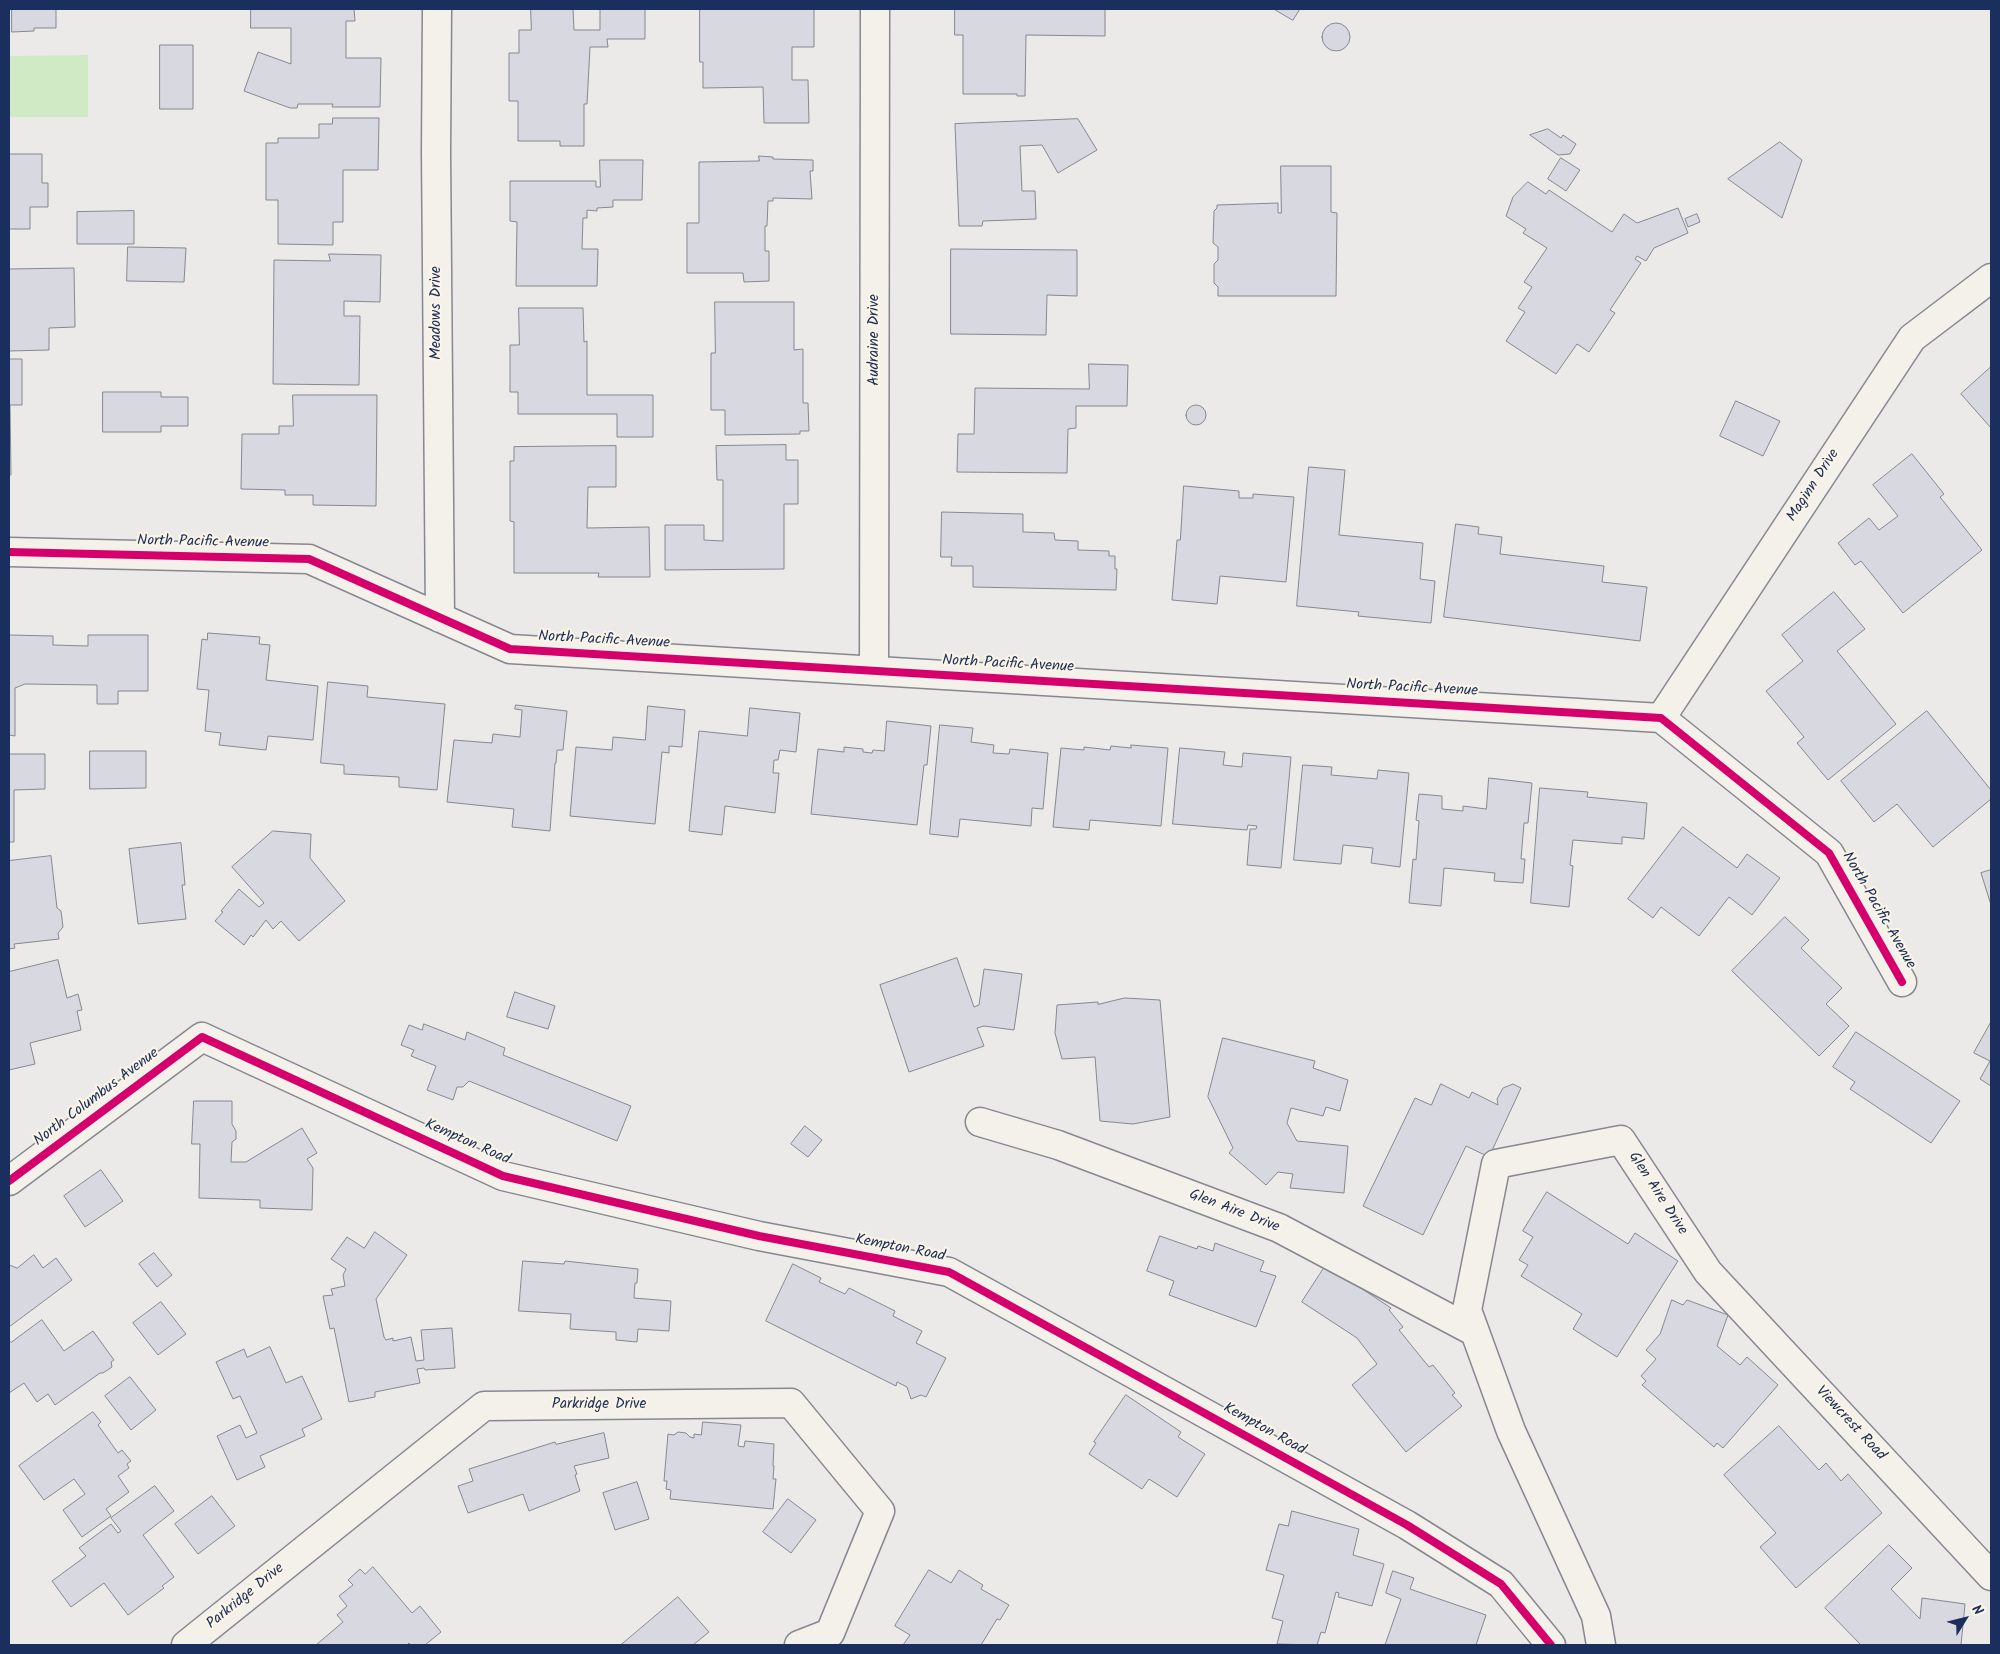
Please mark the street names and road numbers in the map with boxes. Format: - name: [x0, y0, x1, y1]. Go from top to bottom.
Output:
- street label: Meadows Drive: [428, 266, 446, 360]
- street label: Audraine Drive: [866, 294, 884, 386]
- street label: Maginn Drive: [1784, 446, 1844, 526]
- street label: North Pacific Avenue: [137, 533, 269, 553]
- street label: North Pacific Avenue: [538, 629, 670, 653]
- street label: North Pacific Avenue: [942, 653, 1074, 677]
- street label: North Pacific Avenue: [1346, 677, 1478, 701]
- street label: North Pacific Avenue: [1837, 849, 1919, 973]
- street label: North Columbus Avenue: [31, 1045, 163, 1151]
- street label: Kempton Road: [422, 1116, 512, 1170]
- street label: Glen Aire Drive: [1623, 1149, 1691, 1239]
- street label: Glen Aire Drive: [1186, 1187, 1282, 1237]
- street label: Kempton Road: [853, 1231, 947, 1267]
- street label: Viewcrest Road: [1811, 1383, 1889, 1465]
- street label: Parkridge Drive: [552, 1396, 646, 1414]
- street label: Kempton Road: [1220, 1400, 1308, 1460]
- street label: Parkridge Drive: [204, 1560, 288, 1634]

